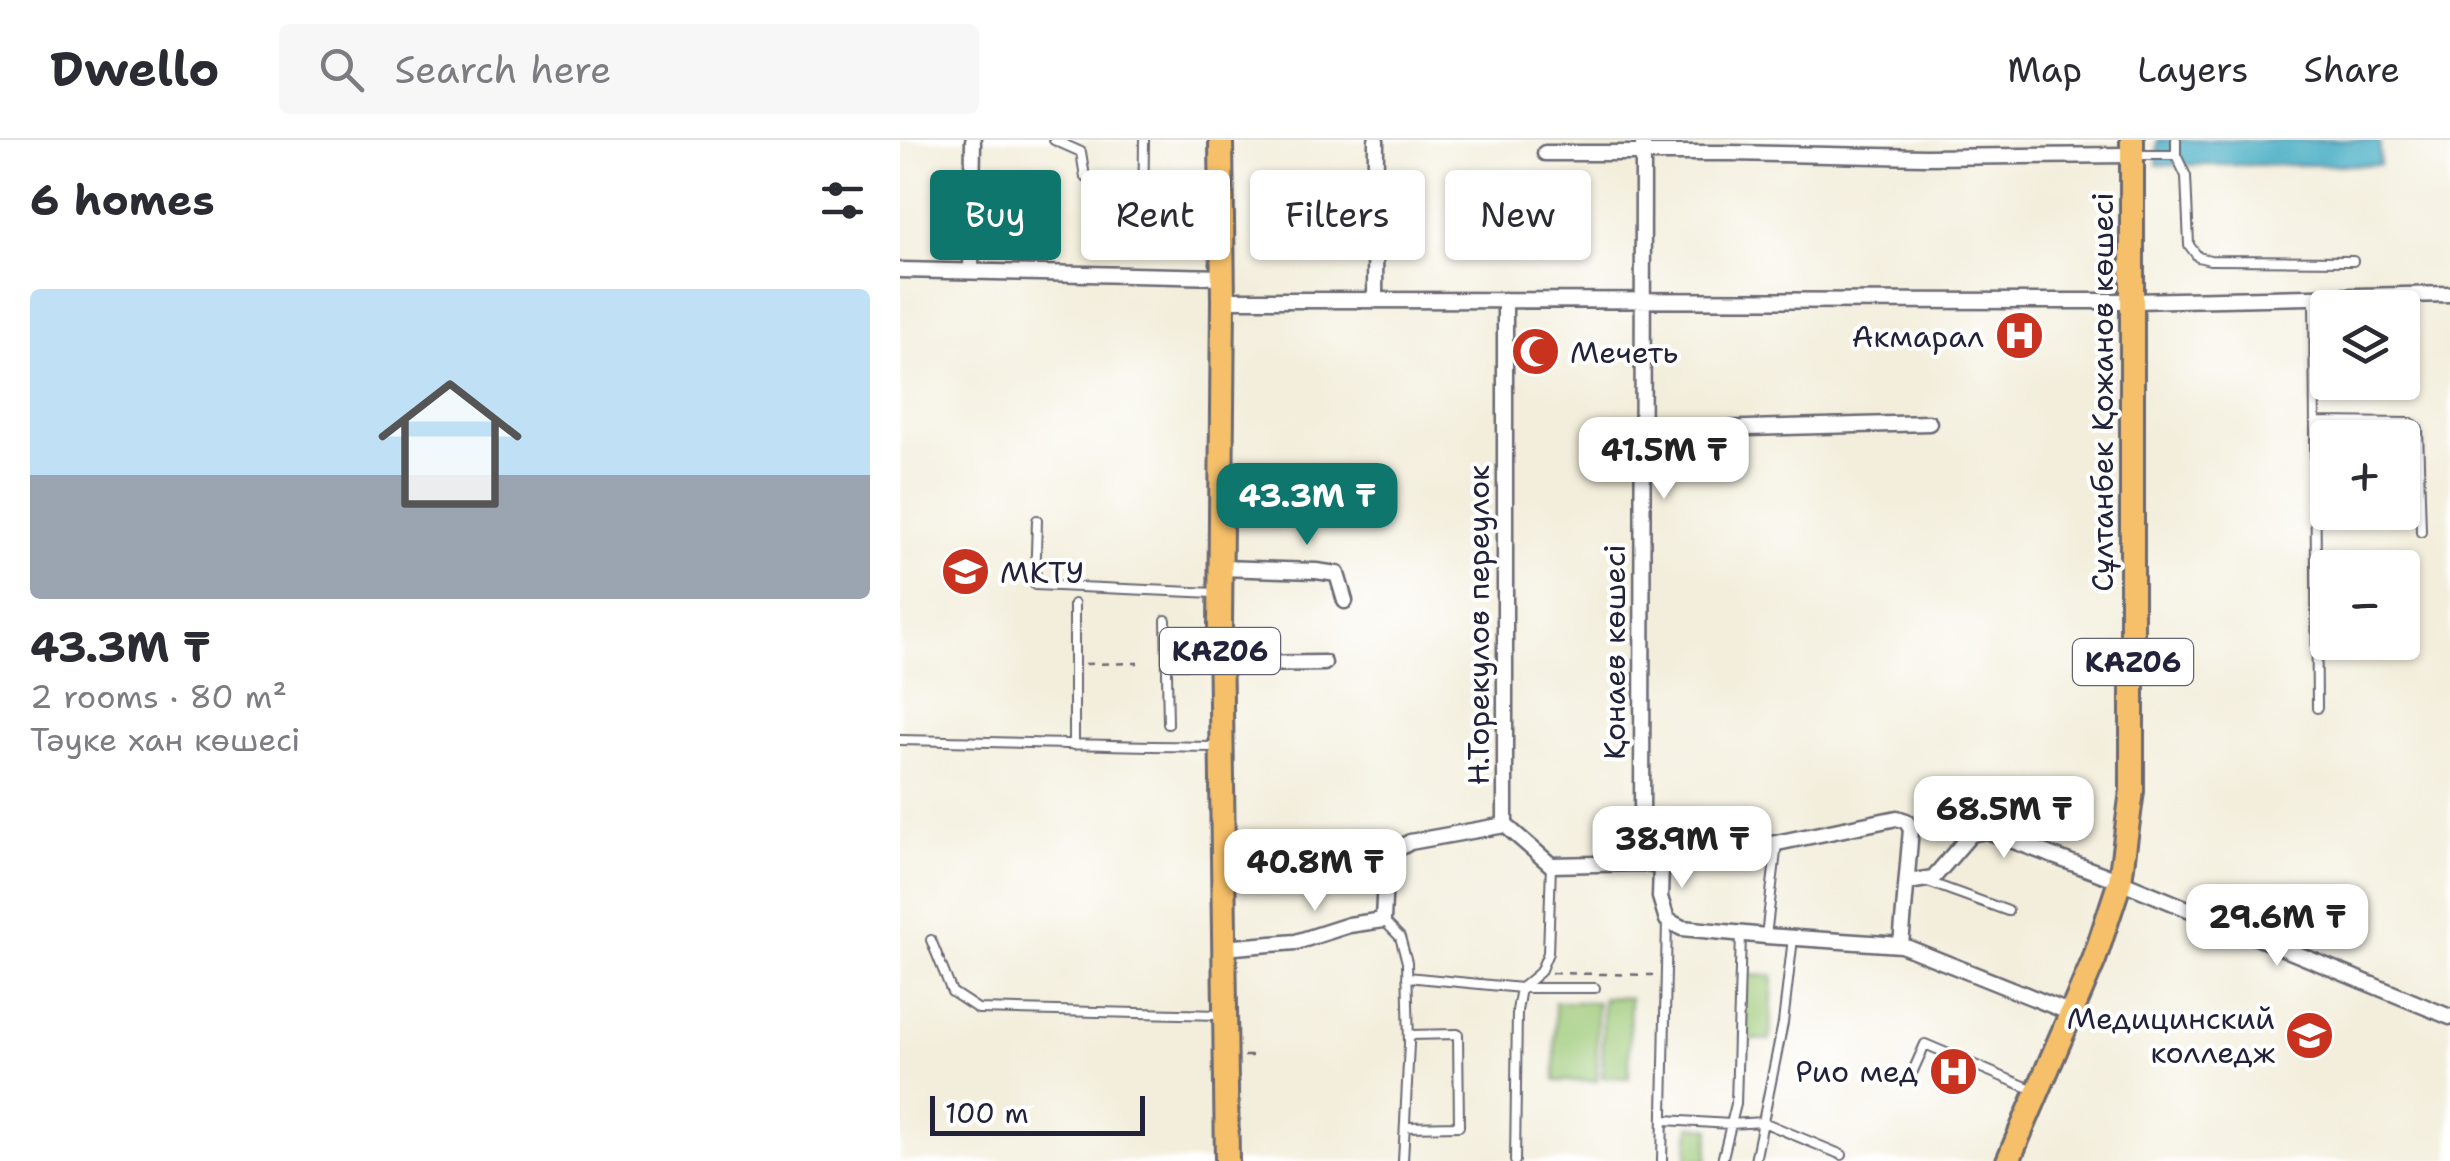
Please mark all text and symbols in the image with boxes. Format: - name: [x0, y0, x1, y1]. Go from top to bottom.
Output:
- search box: [279, 24, 979, 114]
- text: Dwello: [50, 37, 219, 101]
- icon: search: [314, 42, 369, 97]
- text: Search here: [394, 44, 612, 95]
- text: Map: [2007, 46, 2082, 93]
- text: Layers: [2137, 46, 2249, 93]
- text: Share: [2304, 46, 2400, 93]
- chip: Buy: [930, 170, 1061, 260]
- chip: Rent: [1081, 170, 1230, 260]
- chip: Filters: [1250, 170, 1425, 260]
- chip: New: [1445, 170, 1591, 260]
- text: 6 homes: [30, 172, 215, 228]
- icon: filters: [815, 173, 870, 228]
- street label: Сұлтанбек Қожанов көшесі: [2082, 192, 2123, 592]
- map controls: [2310, 290, 2420, 660]
- button: layers: [2310, 290, 2420, 400]
- hospital icon: Акмарал: [1993, 310, 2045, 362]
- place label: Акмарал: [1852, 316, 1984, 357]
- mosque icon: Мечеть: [1509, 326, 1561, 378]
- place label: Мечеть: [1570, 332, 1678, 373]
- icon: home: [360, 354, 540, 534]
- pin: 41.5M ₸: [1572, 417, 1756, 502]
- button: +: [2310, 420, 2420, 530]
- text: 41.5M ₸: [1601, 428, 1727, 471]
- pin: 43.3M ₸: [1215, 463, 1399, 548]
- street label: Н.Торекулов переулок: [1458, 465, 1499, 785]
- text: 43.3M ₸: [1238, 474, 1376, 517]
- street label: Қонаев көшесі: [1594, 544, 1635, 760]
- school or university icon: МКТУ: [939, 546, 991, 598]
- button: −: [2310, 550, 2420, 660]
- place label: МКТУ: [1000, 552, 1084, 593]
- text: 43.3M ₸: [30, 619, 210, 675]
- road number: KАZ06: [1160, 628, 1280, 674]
- road number: KАZ06: [2073, 639, 2193, 685]
- text: 2 rooms · 80 m²: [30, 675, 287, 718]
- text: Тәуке хан көшесі: [30, 718, 300, 761]
- pin: 68.5M ₸: [1912, 776, 2096, 861]
- text: 68.5M ₸: [1936, 787, 2072, 830]
- pin: 38.9M ₸: [1590, 806, 1774, 891]
- text: 38.9M ₸: [1615, 817, 1749, 860]
- pin: 40.8M ₸: [1223, 829, 1407, 914]
- text: 40.8M ₸: [1246, 840, 1384, 883]
- pin: 29.6M ₸: [2185, 884, 2369, 969]
- text: 29.6M ₸: [2208, 895, 2346, 938]
- place label: Медицинский колледж: [2067, 998, 2276, 1073]
- school or university icon: Медицинский колледж: [2284, 1009, 2336, 1061]
- hospital icon: Рио мед: [1927, 1045, 1979, 1097]
- place label: Рио мед: [1795, 1051, 1918, 1092]
- scale bar: [930, 1091, 1145, 1136]
- text: 100 m: [945, 1094, 1029, 1132]

